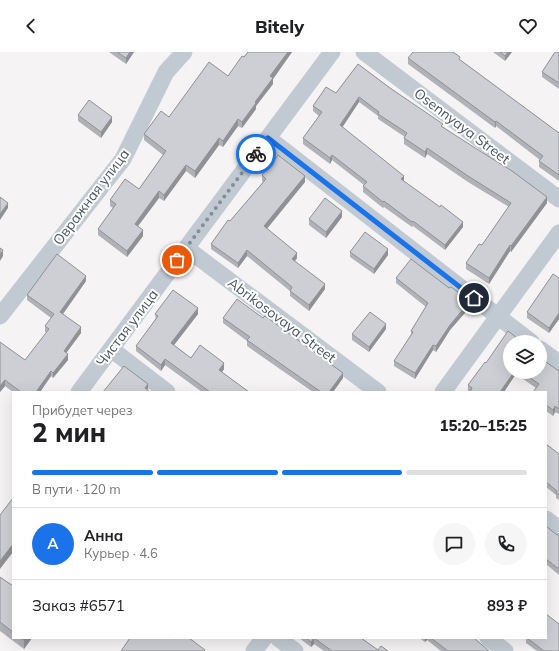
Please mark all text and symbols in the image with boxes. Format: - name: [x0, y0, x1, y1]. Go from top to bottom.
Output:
- icon: back: [20, 15, 42, 37]
- text: Bitely: [255, 15, 304, 38]
- icon: heart: [517, 15, 539, 37]
- street label: Osennyaya Street: [410, 84, 514, 168]
- courier: [236, 134, 276, 174]
- icon: bike: [245, 143, 267, 165]
- street label: Овражная улица: [49, 145, 133, 249]
- pin: [160, 243, 194, 277]
- icon: bag: [166, 249, 188, 271]
- street label: Abrikosovaya Street: [224, 273, 340, 367]
- pin: [457, 281, 491, 315]
- street label: Чистая улица: [92, 286, 162, 370]
- icon: home: [463, 287, 485, 309]
- map controls: [503, 335, 547, 379]
- button: layers: [503, 335, 547, 379]
- text: Прибудет через: [32, 402, 133, 418]
- text: 2 мин: [32, 416, 106, 449]
- text: 15:20–15:25: [440, 416, 527, 435]
- text: В пути · 120 m: [32, 481, 121, 497]
- button: chat: [433, 523, 475, 565]
- button: phone: [485, 523, 527, 565]
- text: Анна: [84, 526, 123, 545]
- text: А: [47, 534, 59, 553]
- text: Курьер · 4.6: [84, 545, 158, 561]
- text: Заказ #6571: [32, 596, 125, 615]
- text: 893 ₽: [487, 596, 527, 615]

